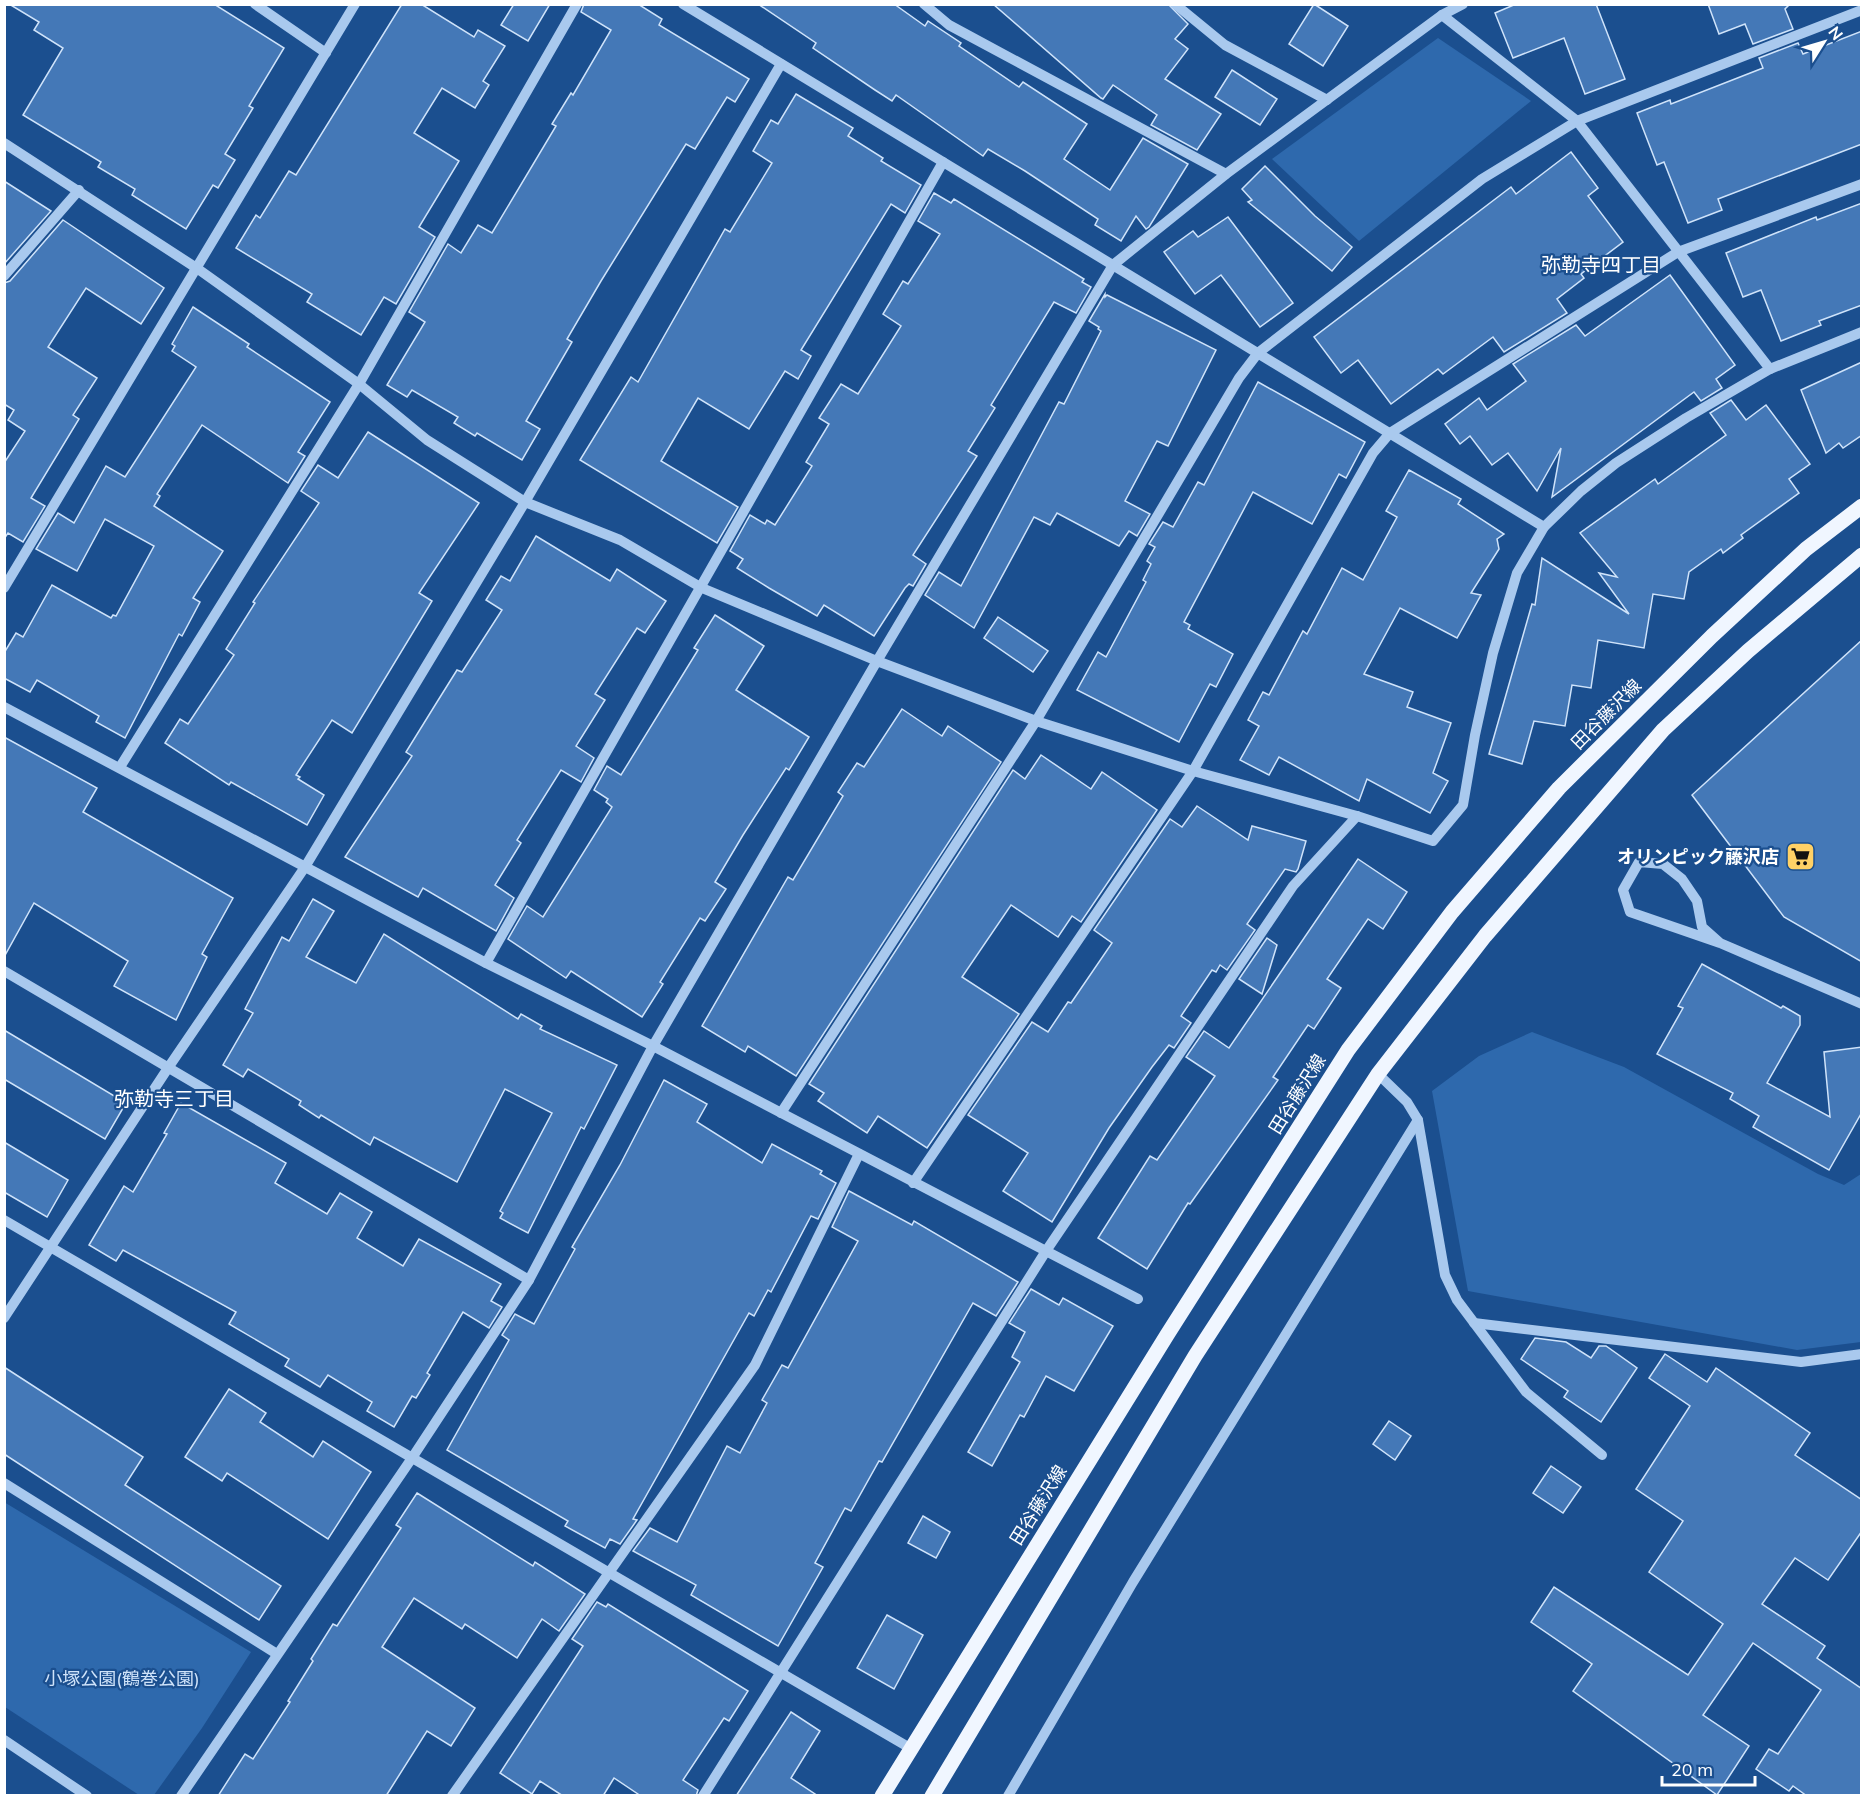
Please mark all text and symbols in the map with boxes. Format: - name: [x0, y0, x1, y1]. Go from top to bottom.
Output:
- north arrow: [1794, 12, 1854, 72]
- text: N: [1824, 22, 1848, 44]
- district label: 弥勒寺四丁目: [1541, 252, 1661, 277]
- street label: 田谷藤沢線: [1566, 674, 1646, 754]
- supermarket icon: オリンピック藤沢店: [1784, 840, 1816, 872]
- place label: オリンピック藤沢店: [1617, 845, 1779, 868]
- street label: 田谷藤沢線: [1263, 1050, 1331, 1138]
- district label: 弥勒寺三丁目: [114, 1086, 234, 1111]
- street label: 田谷藤沢線: [1004, 1461, 1072, 1549]
- park label: 小塚公園(鶴巻公園): [44, 1667, 200, 1690]
- scale bar: [1662, 1749, 1755, 1787]
- text: 20 m: [1671, 1758, 1713, 1781]

